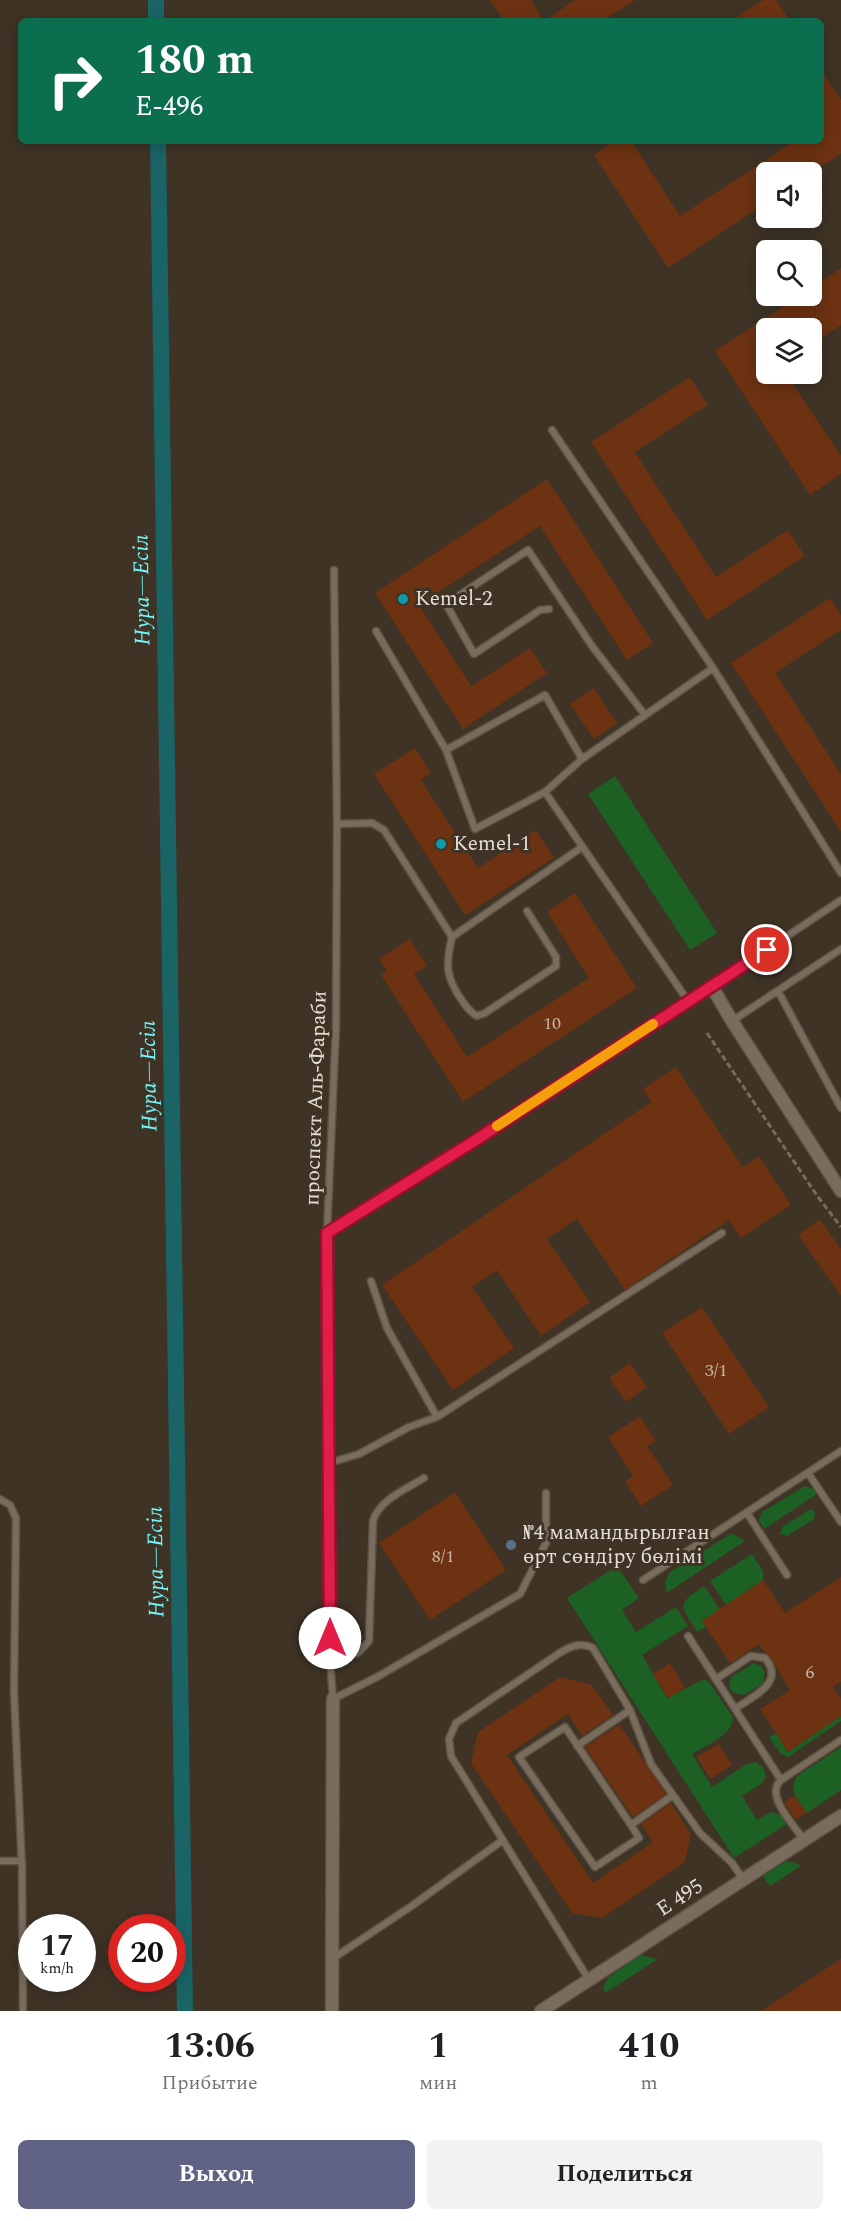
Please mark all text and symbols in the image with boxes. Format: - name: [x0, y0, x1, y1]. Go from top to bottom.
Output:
- text: 180 m: [135, 29, 254, 92]
- icon: right: [36, 42, 114, 120]
- text: E-496: [135, 86, 203, 128]
- map controls: [756, 162, 822, 384]
- button: sound: [756, 162, 822, 228]
- button: search: [756, 240, 822, 306]
- button: layers: [756, 318, 822, 384]
- water label: Нура—Есіл: [125, 534, 159, 646]
- place label: Kemel-2: [415, 583, 493, 615]
- marker: Kemel-2: [396, 592, 410, 606]
- place label: Kemel-1: [453, 828, 531, 860]
- marker: Kemel-1: [434, 837, 448, 851]
- pin: [741, 924, 792, 975]
- icon: arrive: [750, 933, 783, 966]
- street label: проспект Аль-Фараби: [296, 990, 336, 1206]
- house number: 10: [543, 1010, 561, 1037]
- water label: Нура—Есіл: [132, 1020, 166, 1132]
- house number: 3/1: [705, 1357, 727, 1384]
- water label: Нура—Есіл: [139, 1506, 173, 1618]
- place label: №4 мамандырылған өрт сөндіру бөлімі: [523, 1517, 710, 1573]
- marker: №4 мамандырылған өрт сөндіру бөлімі: [504, 1538, 518, 1552]
- house number: 8/1: [432, 1543, 454, 1570]
- position arrow: [298, 1606, 362, 1670]
- house number: 6: [806, 1659, 815, 1686]
- street label: E 495: [650, 1871, 710, 1925]
- speed limit sign: 20: [108, 1914, 186, 1992]
- text: 17: [40, 1923, 74, 1969]
- text: km/h: [40, 1957, 74, 1980]
- text: 13:06: [164, 2019, 255, 2074]
- text: 1: [428, 2019, 448, 2074]
- text: 410: [619, 2019, 679, 2074]
- text: Прибытие: [162, 2068, 258, 2098]
- text: мин: [419, 2068, 457, 2098]
- text: m: [641, 2068, 658, 2098]
- button: Выход: [18, 2140, 415, 2209]
- button: Поделиться: [427, 2140, 823, 2209]

